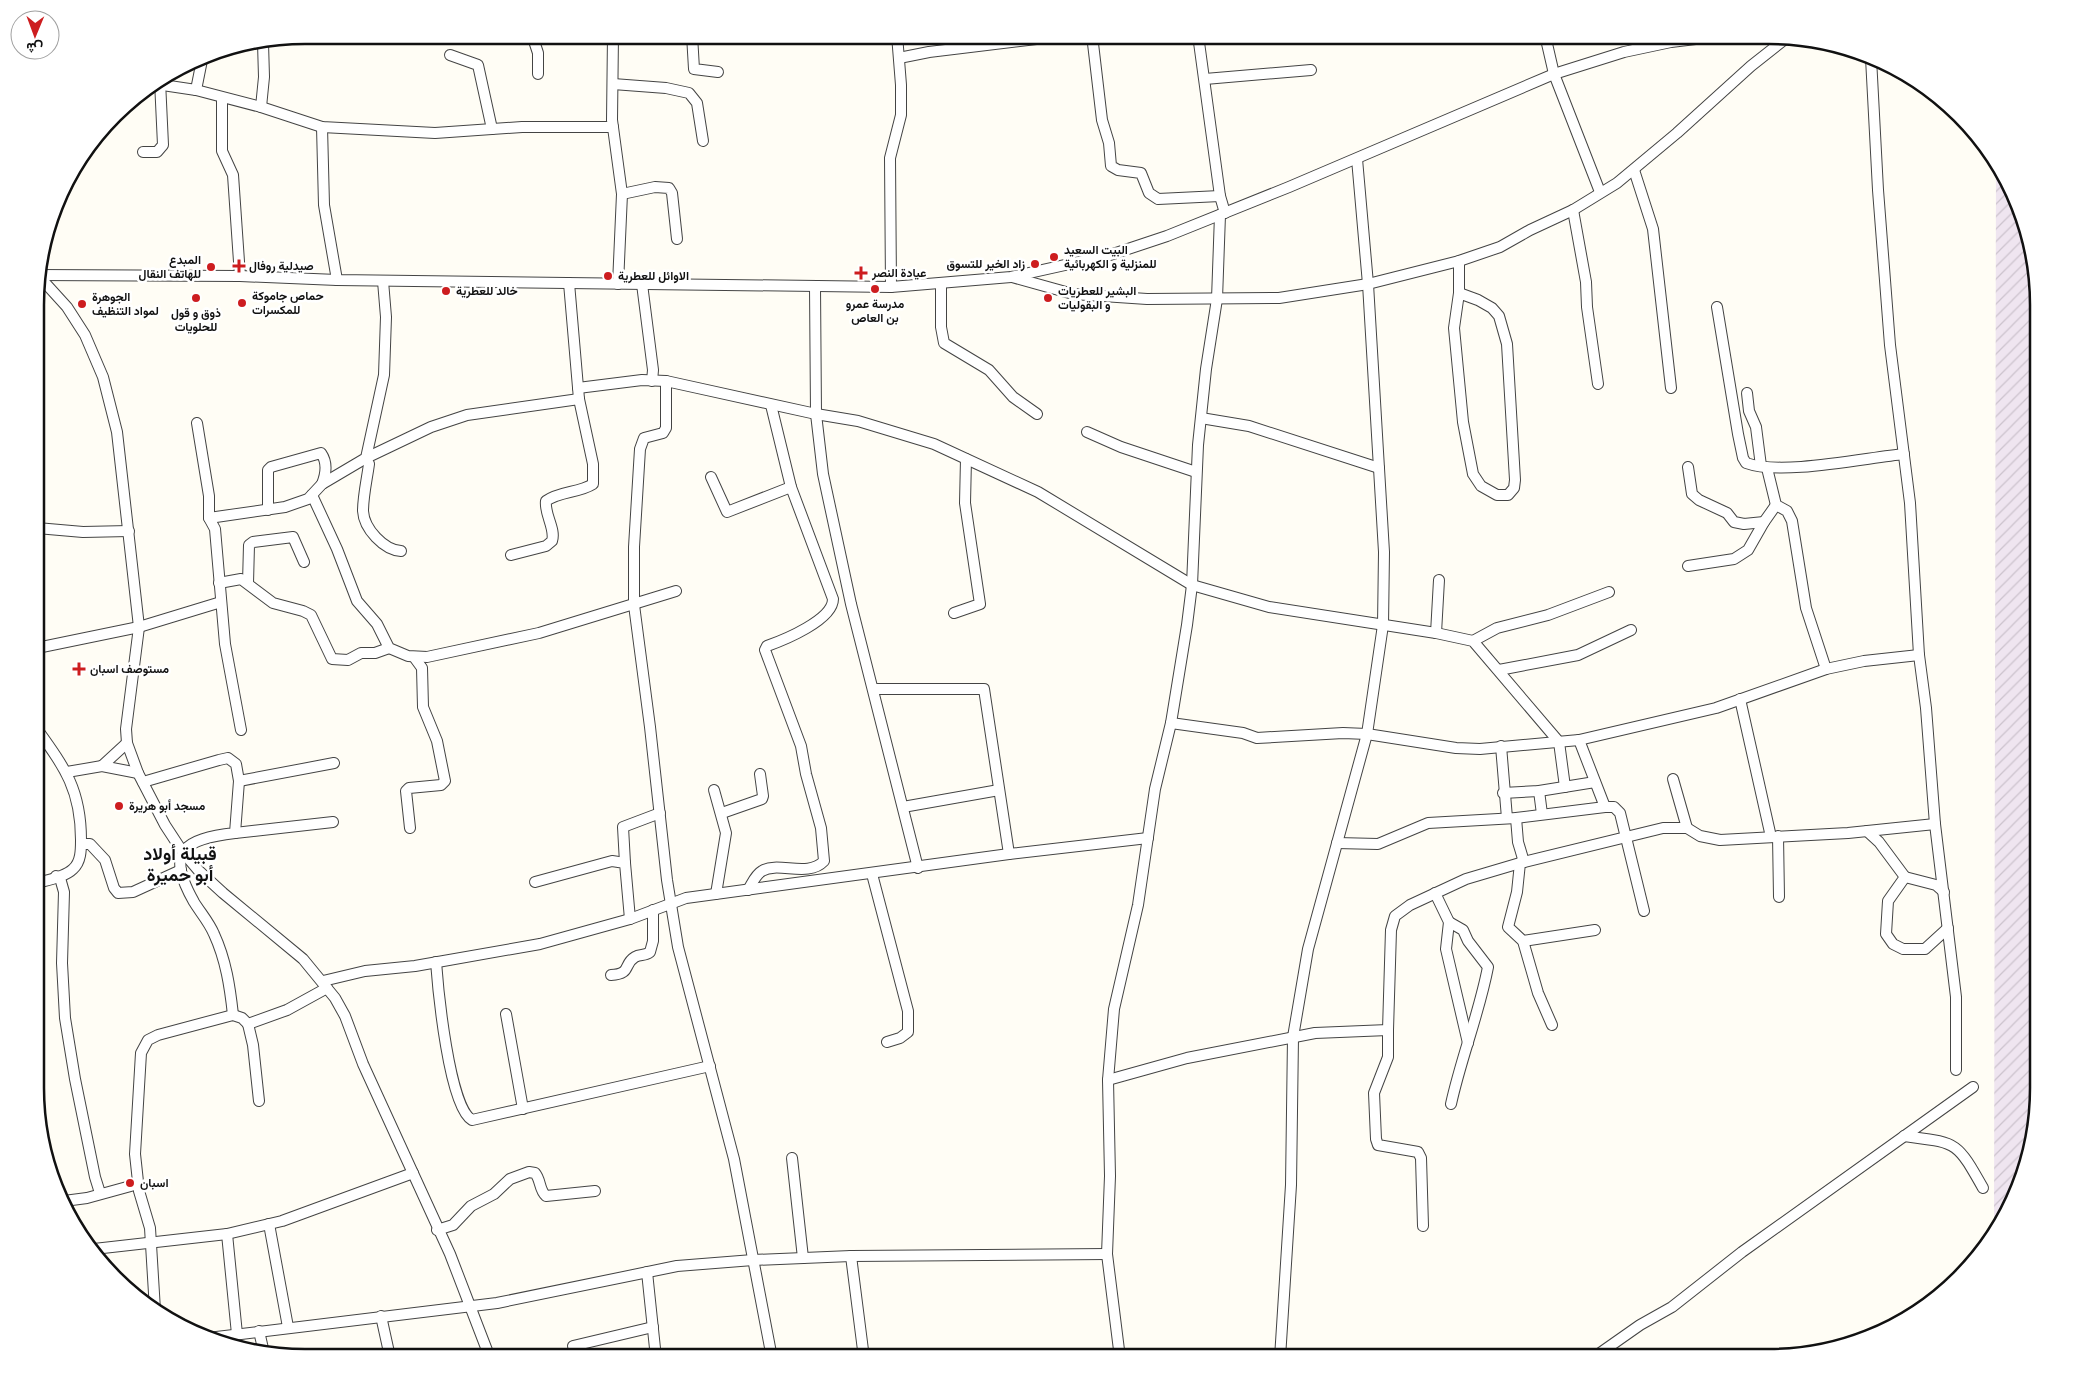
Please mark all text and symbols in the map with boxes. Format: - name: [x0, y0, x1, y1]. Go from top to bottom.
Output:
- north arrow: [10, 10, 60, 60]
- text: ش: [26, 39, 43, 57]
- place label: البيت السعيد للمنزلية و الكهربائية: [1064, 242, 1157, 272]
- marker: البيت السعيد للمنزلية و الكهربائية: [1048, 251, 1060, 263]
- place label: المبدع للهاتف النقال: [138, 252, 201, 282]
- place label: زاد الخير للتسوق: [947, 256, 1025, 272]
- place label: صيدلية روفال: [249, 258, 314, 274]
- marker: زاد الخير للتسوق: [1029, 258, 1041, 270]
- marker: صيدلية روفال: [233, 260, 245, 272]
- marker: المبدع للهاتف النقال: [205, 261, 217, 273]
- place label: عيادة النصر: [871, 265, 926, 281]
- marker: عيادة النصر: [854, 266, 868, 280]
- place label: الاوائل للعطرية: [618, 268, 689, 284]
- marker: الاوائل للعطرية: [602, 270, 614, 282]
- place label: خالد للعطرية: [456, 283, 518, 299]
- marker: مدرسة عمرو بن العاص: [869, 283, 881, 295]
- place label: البشير للعطريات و البقوليات: [1058, 283, 1136, 313]
- marker: خالد للعطرية: [440, 285, 452, 297]
- place label: حماص جاموكة للمكسرات: [252, 288, 324, 318]
- place label: الجوهرة لمواد التنظيف: [92, 289, 159, 319]
- marker: ذوق و قول للحلويات: [190, 292, 202, 304]
- marker: البشير للعطريات و البقوليات: [1042, 292, 1054, 304]
- place label: مدرسة عمرو بن العاص: [846, 296, 905, 325]
- marker: حماص جاموكة للمكسرات: [236, 297, 248, 309]
- marker: الجوهرة لمواد التنظيف: [76, 298, 88, 310]
- place label: ذوق و قول للحلويات: [171, 305, 221, 335]
- place label: مستوصف اسبان: [90, 661, 170, 677]
- marker: مستوصف اسبان: [72, 662, 86, 676]
- place label: مسجد أبو هريرة: [129, 798, 206, 814]
- marker: مسجد أبو هريرة: [113, 800, 125, 812]
- district label: قبيلة أولاد أبو حميرة: [143, 842, 217, 886]
- place label: اسبان: [140, 1175, 169, 1190]
- marker: اسبان: [124, 1177, 136, 1189]

